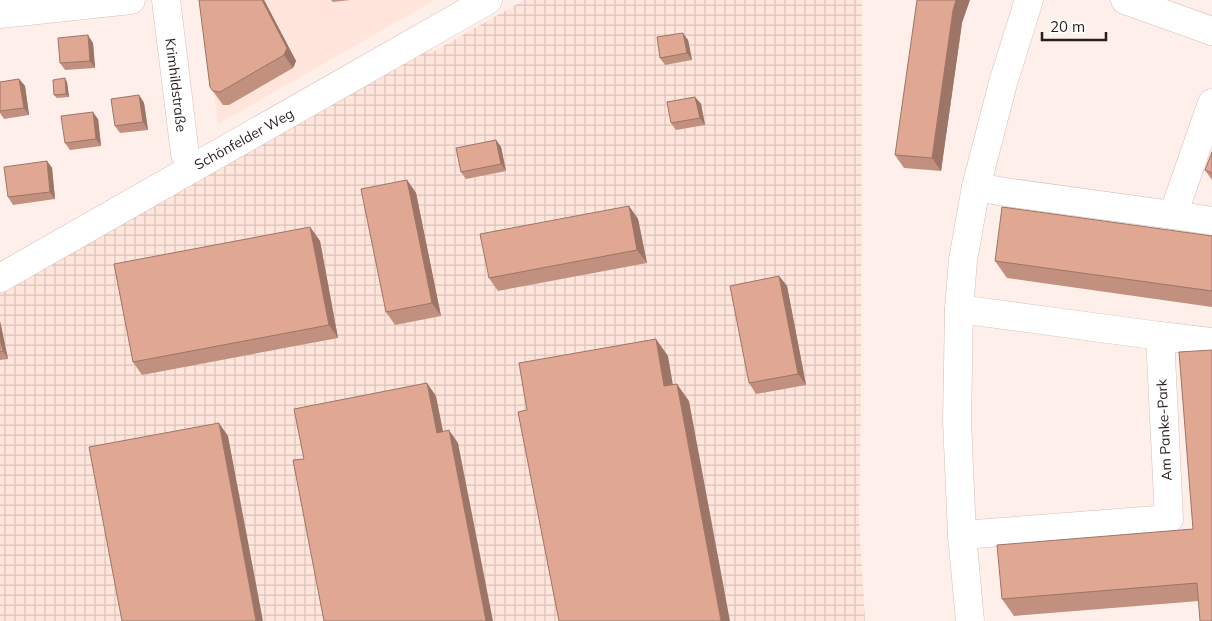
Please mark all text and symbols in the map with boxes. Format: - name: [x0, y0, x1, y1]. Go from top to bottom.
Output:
- scale bar: [1042, 10, 1106, 42]
- text: 20 m: [1050, 17, 1085, 36]
- street label: Krimhildstraße: [161, 37, 191, 133]
- street label: Schönfelder Weg: [191, 104, 297, 174]
- street label: Am Panke-Park: [1152, 378, 1176, 481]

